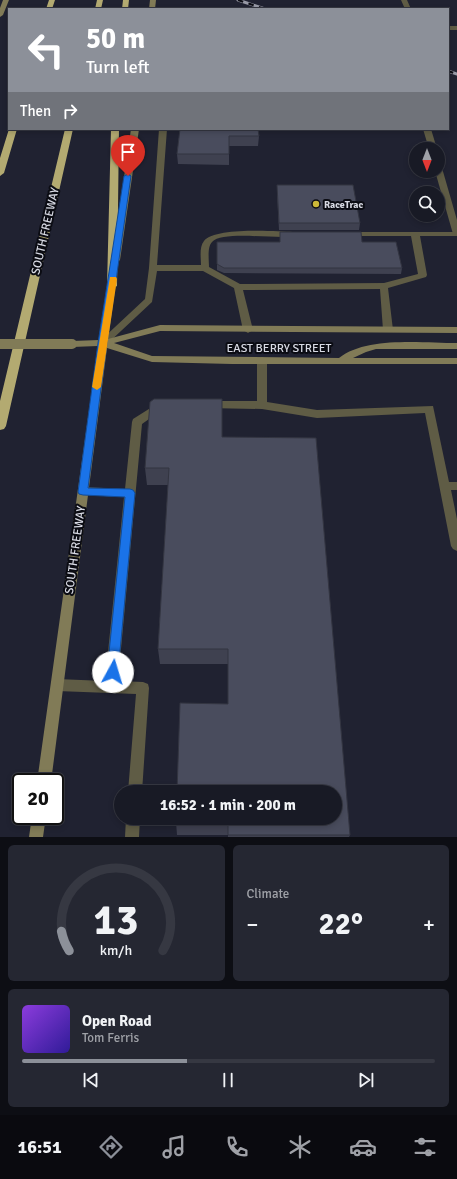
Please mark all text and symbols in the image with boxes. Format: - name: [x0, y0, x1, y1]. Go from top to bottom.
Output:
- text: 50 m: [86, 22, 145, 56]
- icon: left: [20, 24, 72, 76]
- text: Turn left: [86, 56, 149, 78]
- icon: right: [59, 100, 81, 122]
- text: Then: [20, 102, 51, 120]
- pin: [111, 135, 145, 176]
- icon: arrive: [117, 141, 139, 163]
- north arrow: [409, 142, 445, 178]
- map controls: [409, 142, 445, 222]
- street label: SOUTH FREEWAY: [28, 186, 63, 276]
- button: search: [409, 186, 445, 222]
- marker: RaceTrac: [311, 199, 321, 209]
- place label: RaceTrac: [324, 199, 363, 211]
- street label: EAST BERRY STREET: [227, 341, 332, 356]
- street label: SOUTH FREEWAY: [62, 505, 89, 595]
- position arrow: [92, 651, 134, 693]
- speed limit sign: 20: [12, 773, 64, 825]
- text: 16:52 · 1 min · 200 m: [160, 796, 296, 814]
- text: Climate: [247, 886, 289, 902]
- text: 13: [94, 895, 139, 946]
- text: 22°: [319, 906, 363, 943]
- text: −: [247, 911, 258, 938]
- text: +: [423, 911, 435, 938]
- text: km/h: [100, 942, 132, 959]
- text: Open Road: [82, 1012, 152, 1030]
- text: Tom Ferris: [82, 1030, 139, 1046]
- icon: previous: [80, 1069, 102, 1091]
- icon: pause: [217, 1069, 239, 1091]
- icon: next: [355, 1069, 377, 1091]
- icon: directions: [97, 1133, 125, 1161]
- icon: music: [160, 1133, 188, 1161]
- icon: phone: [223, 1133, 251, 1161]
- icon: climate: [286, 1133, 314, 1161]
- icon: car: [349, 1133, 377, 1161]
- icon: filters: [411, 1133, 439, 1161]
- text: 16:51: [17, 1136, 62, 1158]

